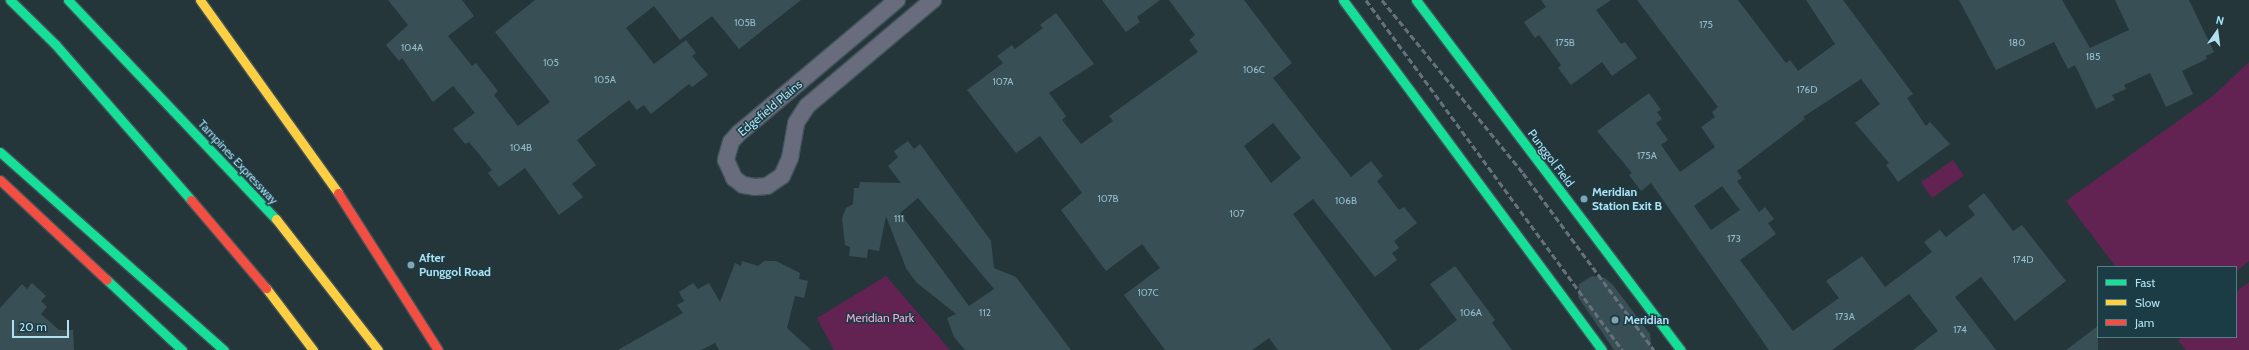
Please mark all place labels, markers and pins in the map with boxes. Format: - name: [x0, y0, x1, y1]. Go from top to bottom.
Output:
- place label: Meridian Station Exit B: [1592, 185, 1662, 213]
- marker: Meridian Station Exit B: [1579, 194, 1589, 204]
- place label: After Punggol Road: [419, 251, 491, 279]
- marker: After Punggol Road: [406, 260, 416, 270]
- place label: Meridian: [1624, 313, 1669, 327]
- marker: Meridian: [1609, 314, 1621, 326]

